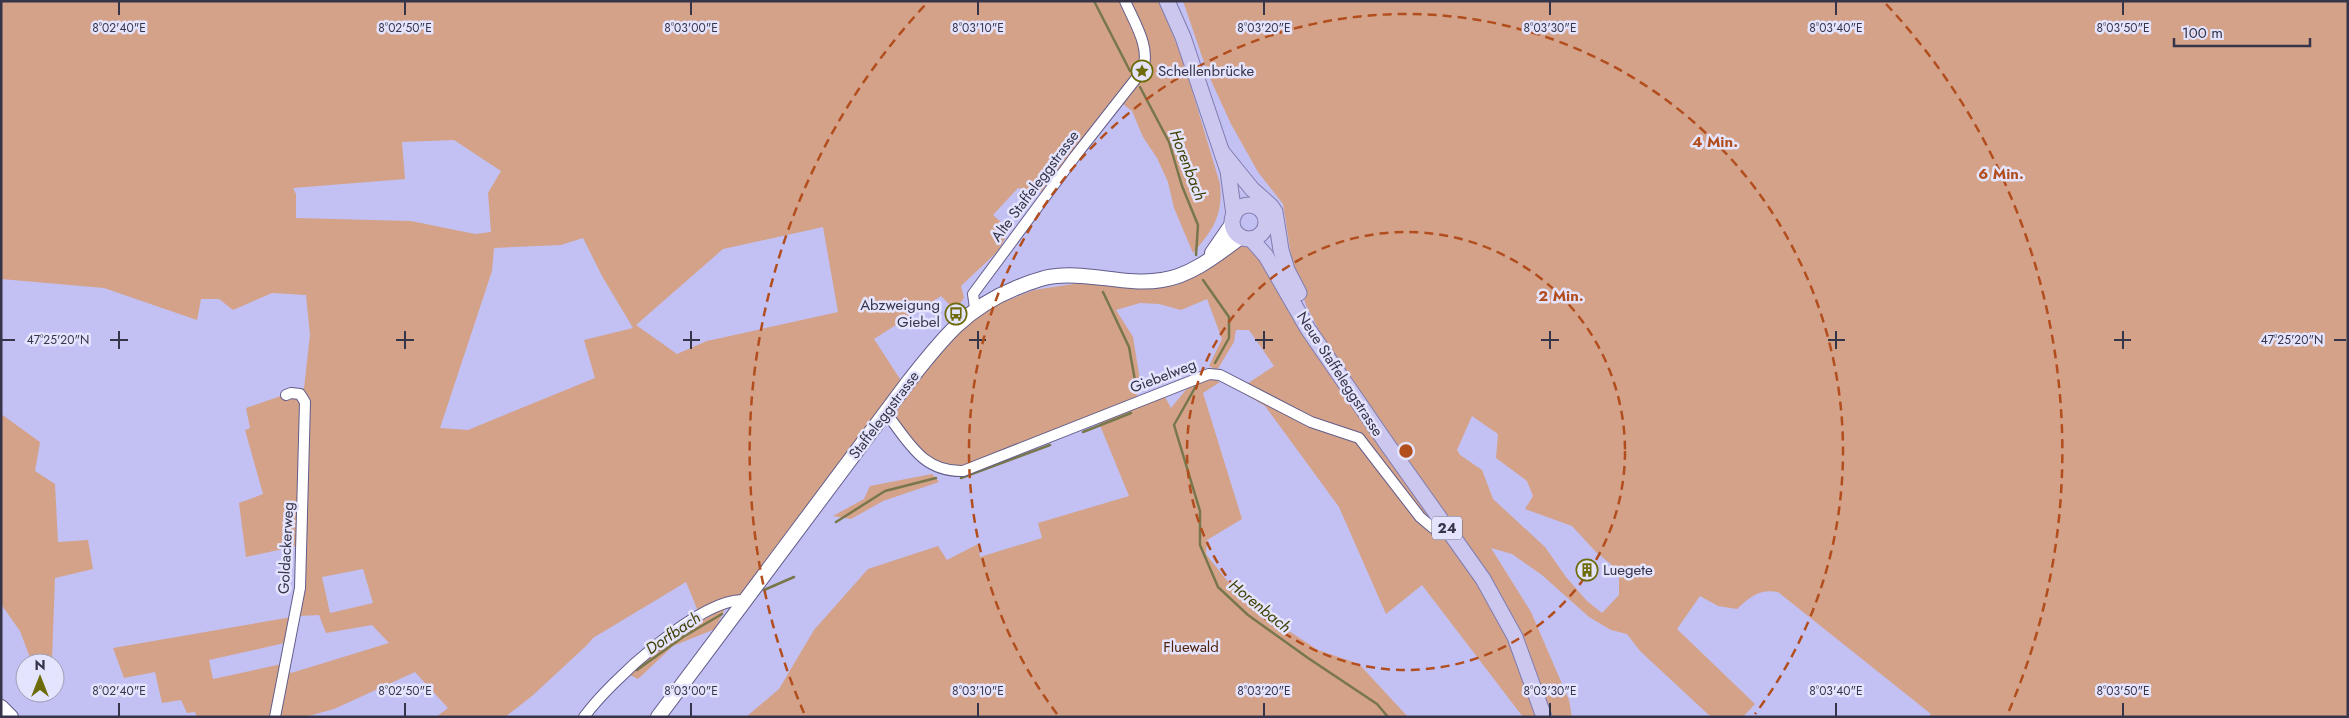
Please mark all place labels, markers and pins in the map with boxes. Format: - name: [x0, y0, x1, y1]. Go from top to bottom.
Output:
- place icon: Schellenbrücke: [1130, 59, 1154, 83]
- place label: Schellenbrücke: [1158, 60, 1255, 82]
- place label: Abzweigung Giebel: [860, 294, 940, 333]
- bus stop icon: Abzweigung Giebel: [944, 302, 968, 326]
- centre of rings: [1397, 442, 1415, 460]
- building icon: Luegete: [1575, 558, 1599, 582]
- place label: Luegete: [1603, 559, 1653, 581]

